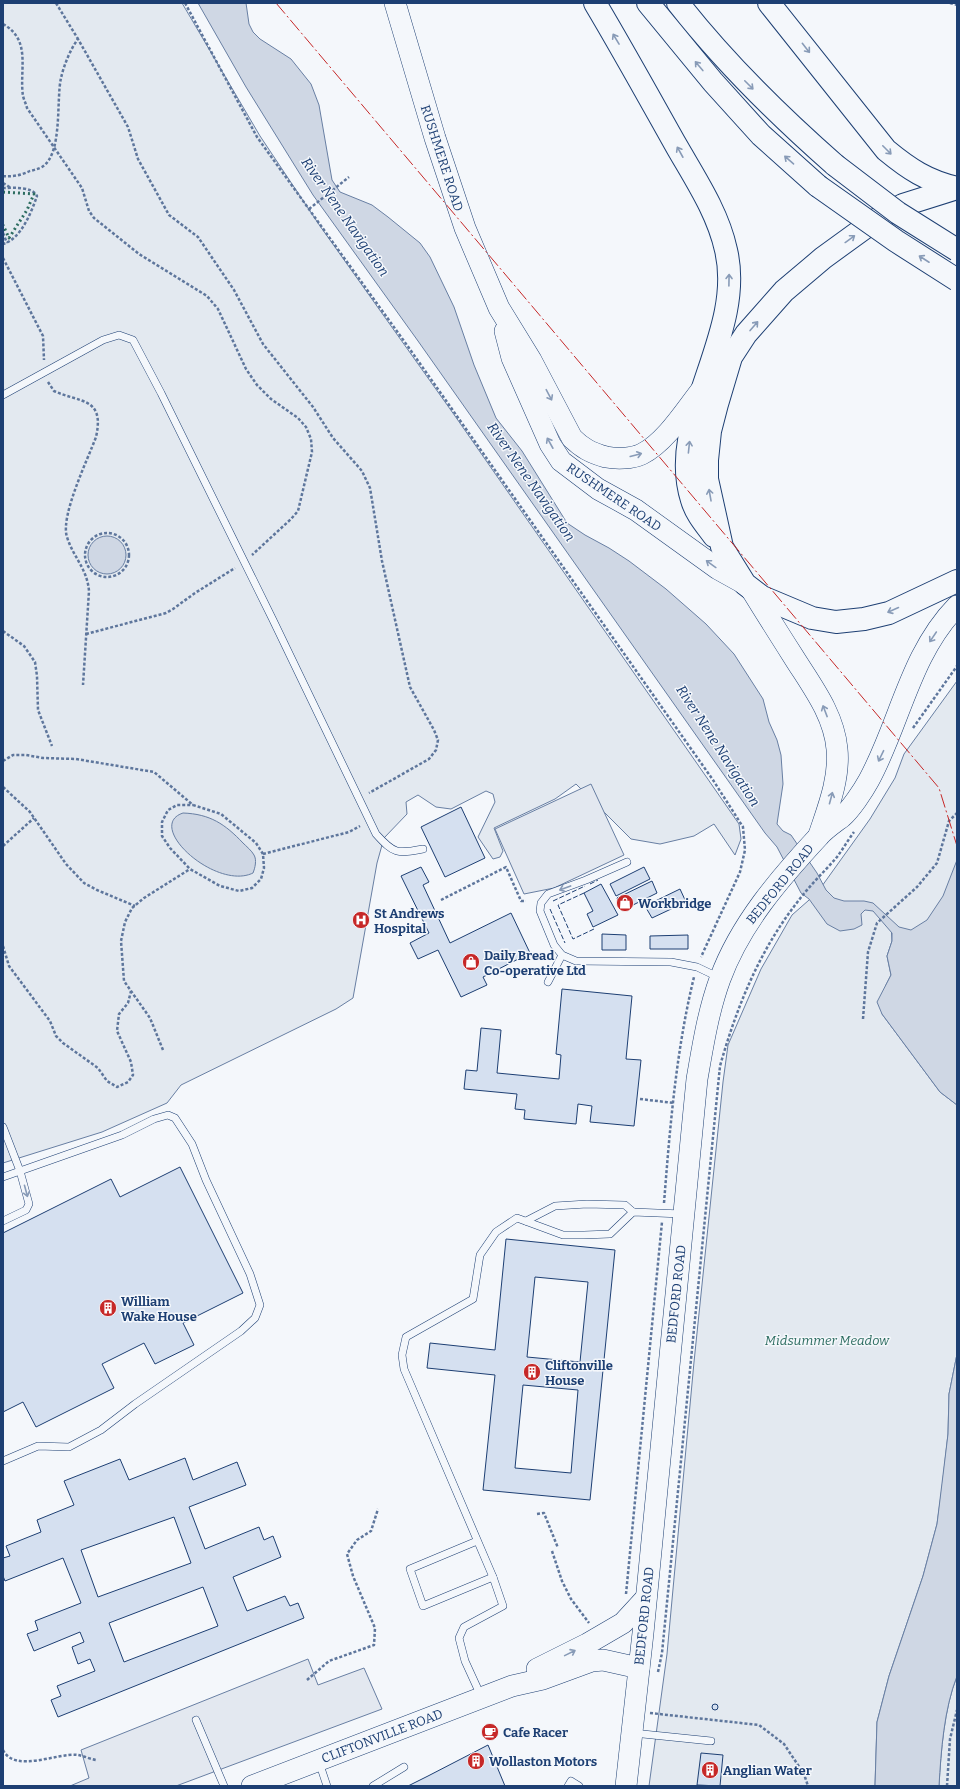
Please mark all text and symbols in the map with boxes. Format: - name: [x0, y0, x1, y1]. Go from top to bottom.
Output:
- one-way arrow: [612, 33, 620, 44]
- one-way arrow: [801, 43, 810, 54]
- one-way arrow: [695, 61, 704, 71]
- one-way arrow: [744, 80, 754, 90]
- street label: RUSHMERE ROAD: [418, 103, 466, 213]
- one-way arrow: [882, 145, 891, 155]
- one-way arrow: [675, 146, 683, 158]
- water label: River Nene Navigation: [298, 154, 392, 280]
- one-way arrow: [784, 155, 794, 165]
- one-way arrow: [844, 234, 855, 243]
- one-way arrow: [918, 254, 930, 262]
- one-way arrow: [725, 274, 733, 287]
- one-way arrow: [749, 320, 758, 331]
- one-way arrow: [546, 388, 553, 400]
- water label: River Nene Navigation: [484, 419, 578, 545]
- one-way arrow: [546, 438, 554, 450]
- one-way arrow: [685, 441, 693, 454]
- one-way arrow: [629, 451, 642, 459]
- street label: RUSHMERE ROAD: [564, 460, 664, 534]
- one-way arrow: [706, 489, 714, 502]
- one-way arrow: [705, 560, 716, 569]
- one-way arrow: [888, 607, 900, 614]
- one-way arrow: [929, 631, 937, 642]
- water label: River Nene Navigation: [672, 682, 764, 810]
- one-way arrow: [821, 706, 829, 718]
- one-way arrow: [877, 749, 884, 761]
- one-way arrow: [828, 792, 835, 805]
- street label: BEDFORD ROAD: [743, 841, 817, 927]
- one-way arrow: [559, 885, 571, 893]
- shop icon: Workbridge: [615, 893, 635, 913]
- place label: Workbridge: [638, 896, 711, 911]
- place label: St Andrews Hospital: [374, 906, 444, 936]
- hospital icon: St Andrews Hospital: [351, 910, 371, 930]
- place label: Daily Bread Co-operative Ltd: [484, 948, 586, 978]
- shop icon: Daily Bread Co-operative Ltd: [461, 952, 481, 972]
- one-way arrow: [23, 1184, 30, 1197]
- street label: BEDFORD ROAD: [663, 1244, 689, 1344]
- place label: William Wake House: [121, 1294, 197, 1324]
- building icon: William Wake House: [98, 1298, 118, 1318]
- park label: Midsummer Meadow: [765, 1333, 890, 1348]
- place label: Cliftonville House: [545, 1358, 613, 1388]
- building icon: Cliftonville House: [522, 1362, 542, 1382]
- street label: BEDFORD ROAD: [631, 1566, 657, 1666]
- one-way arrow: [563, 1649, 575, 1656]
- street label: CLIFTONVILLE ROAD: [319, 1706, 445, 1766]
- cafe icon: Cafe Racer: [480, 1722, 500, 1742]
- place label: Cafe Racer: [503, 1725, 568, 1740]
- building icon: Wollaston Motors: [466, 1751, 486, 1771]
- place label: Wollaston Motors: [489, 1754, 597, 1769]
- building icon: Anglian Water: [700, 1760, 720, 1780]
- place label: Anglian Water: [723, 1763, 812, 1778]

